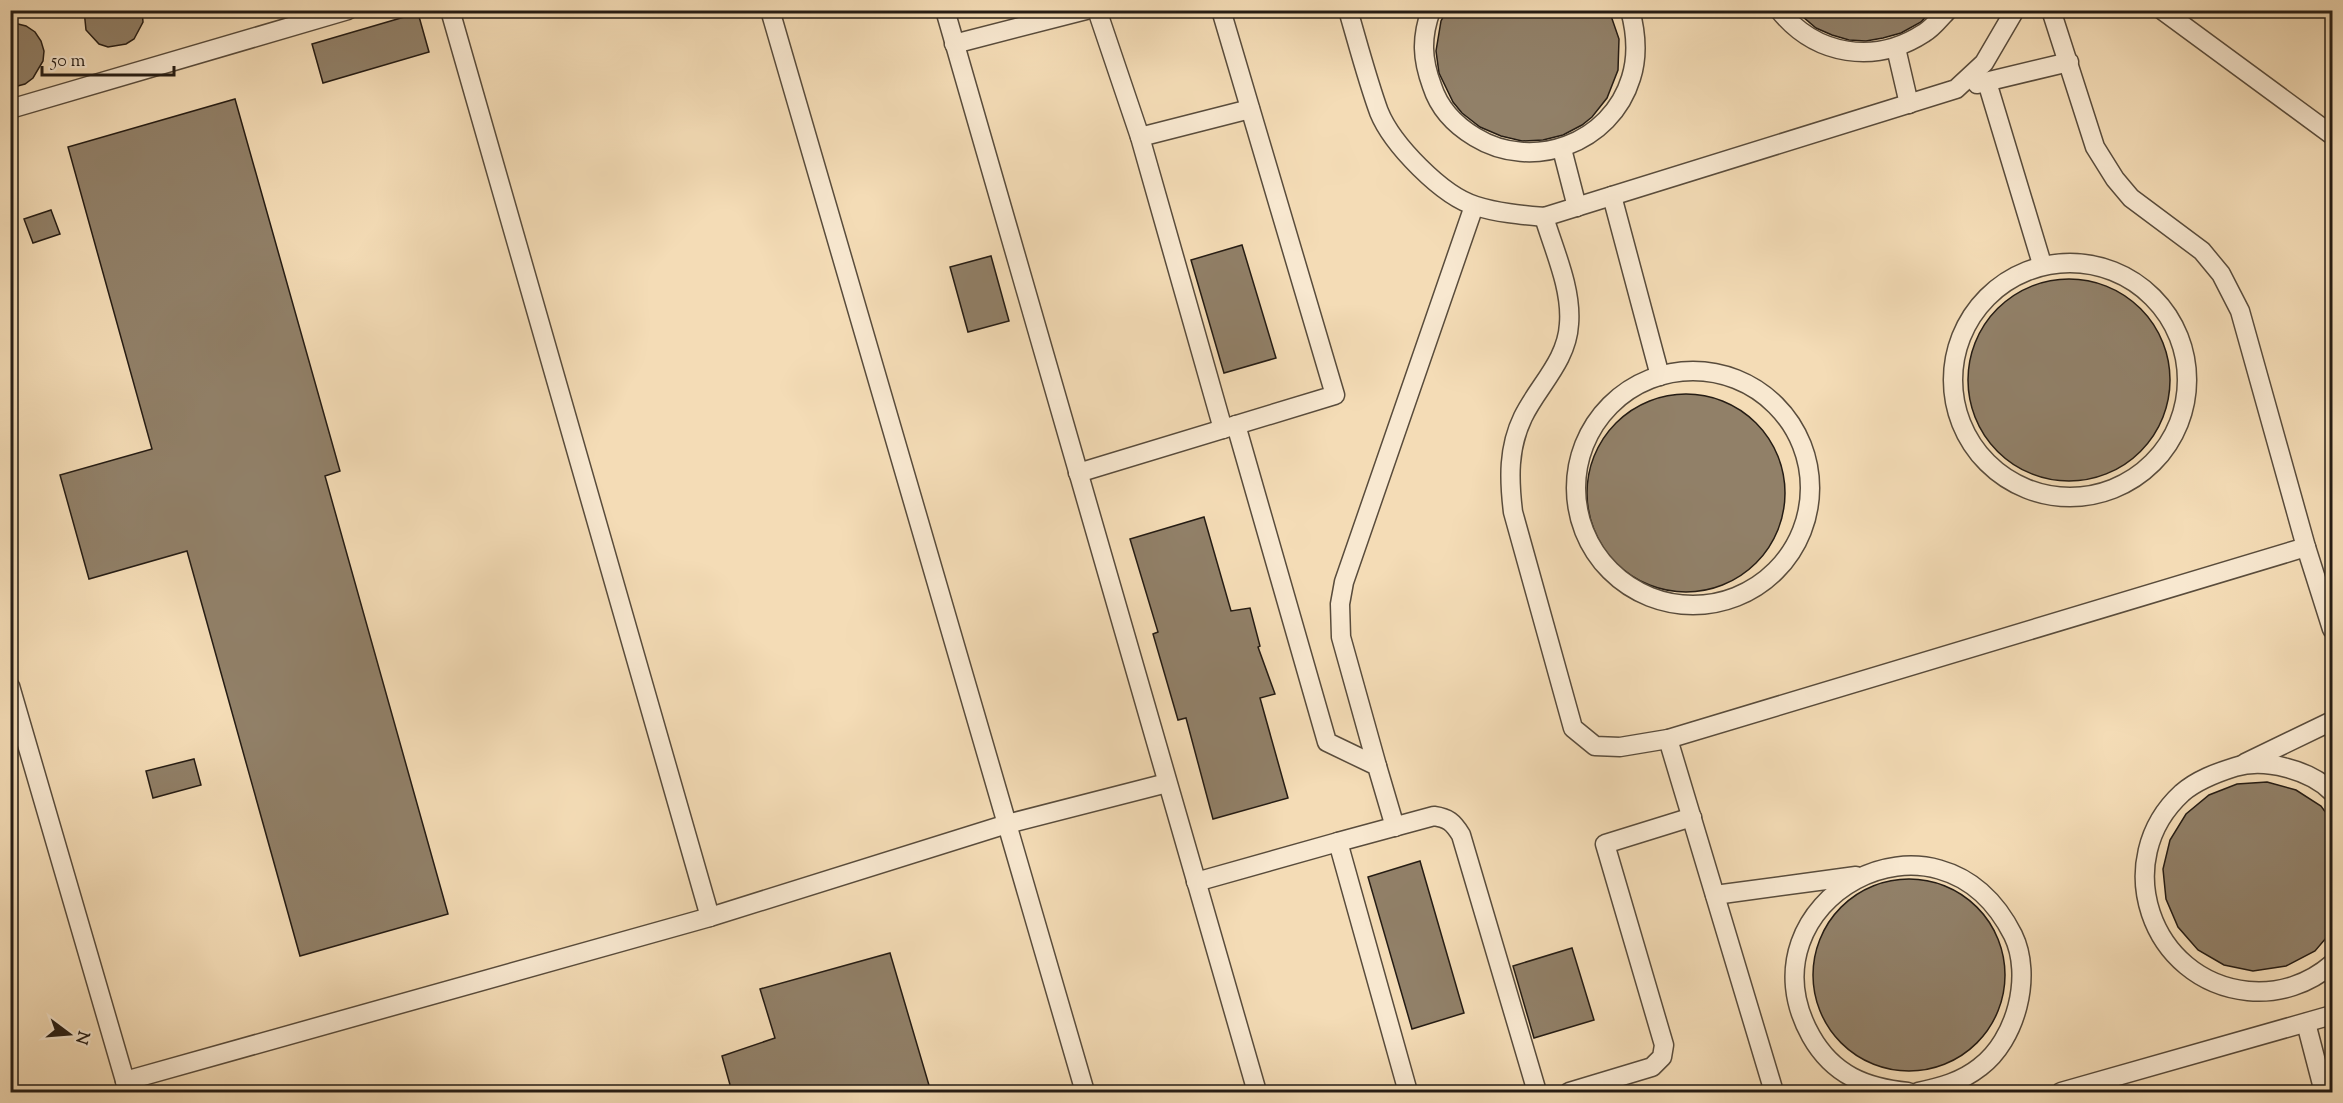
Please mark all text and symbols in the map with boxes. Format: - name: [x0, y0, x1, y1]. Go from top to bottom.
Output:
- scale bar: [42, 39, 174, 77]
- text: 50 m: [50, 49, 86, 75]
- north arrow: [39, 1004, 99, 1064]
- text: N: [68, 1028, 94, 1047]

